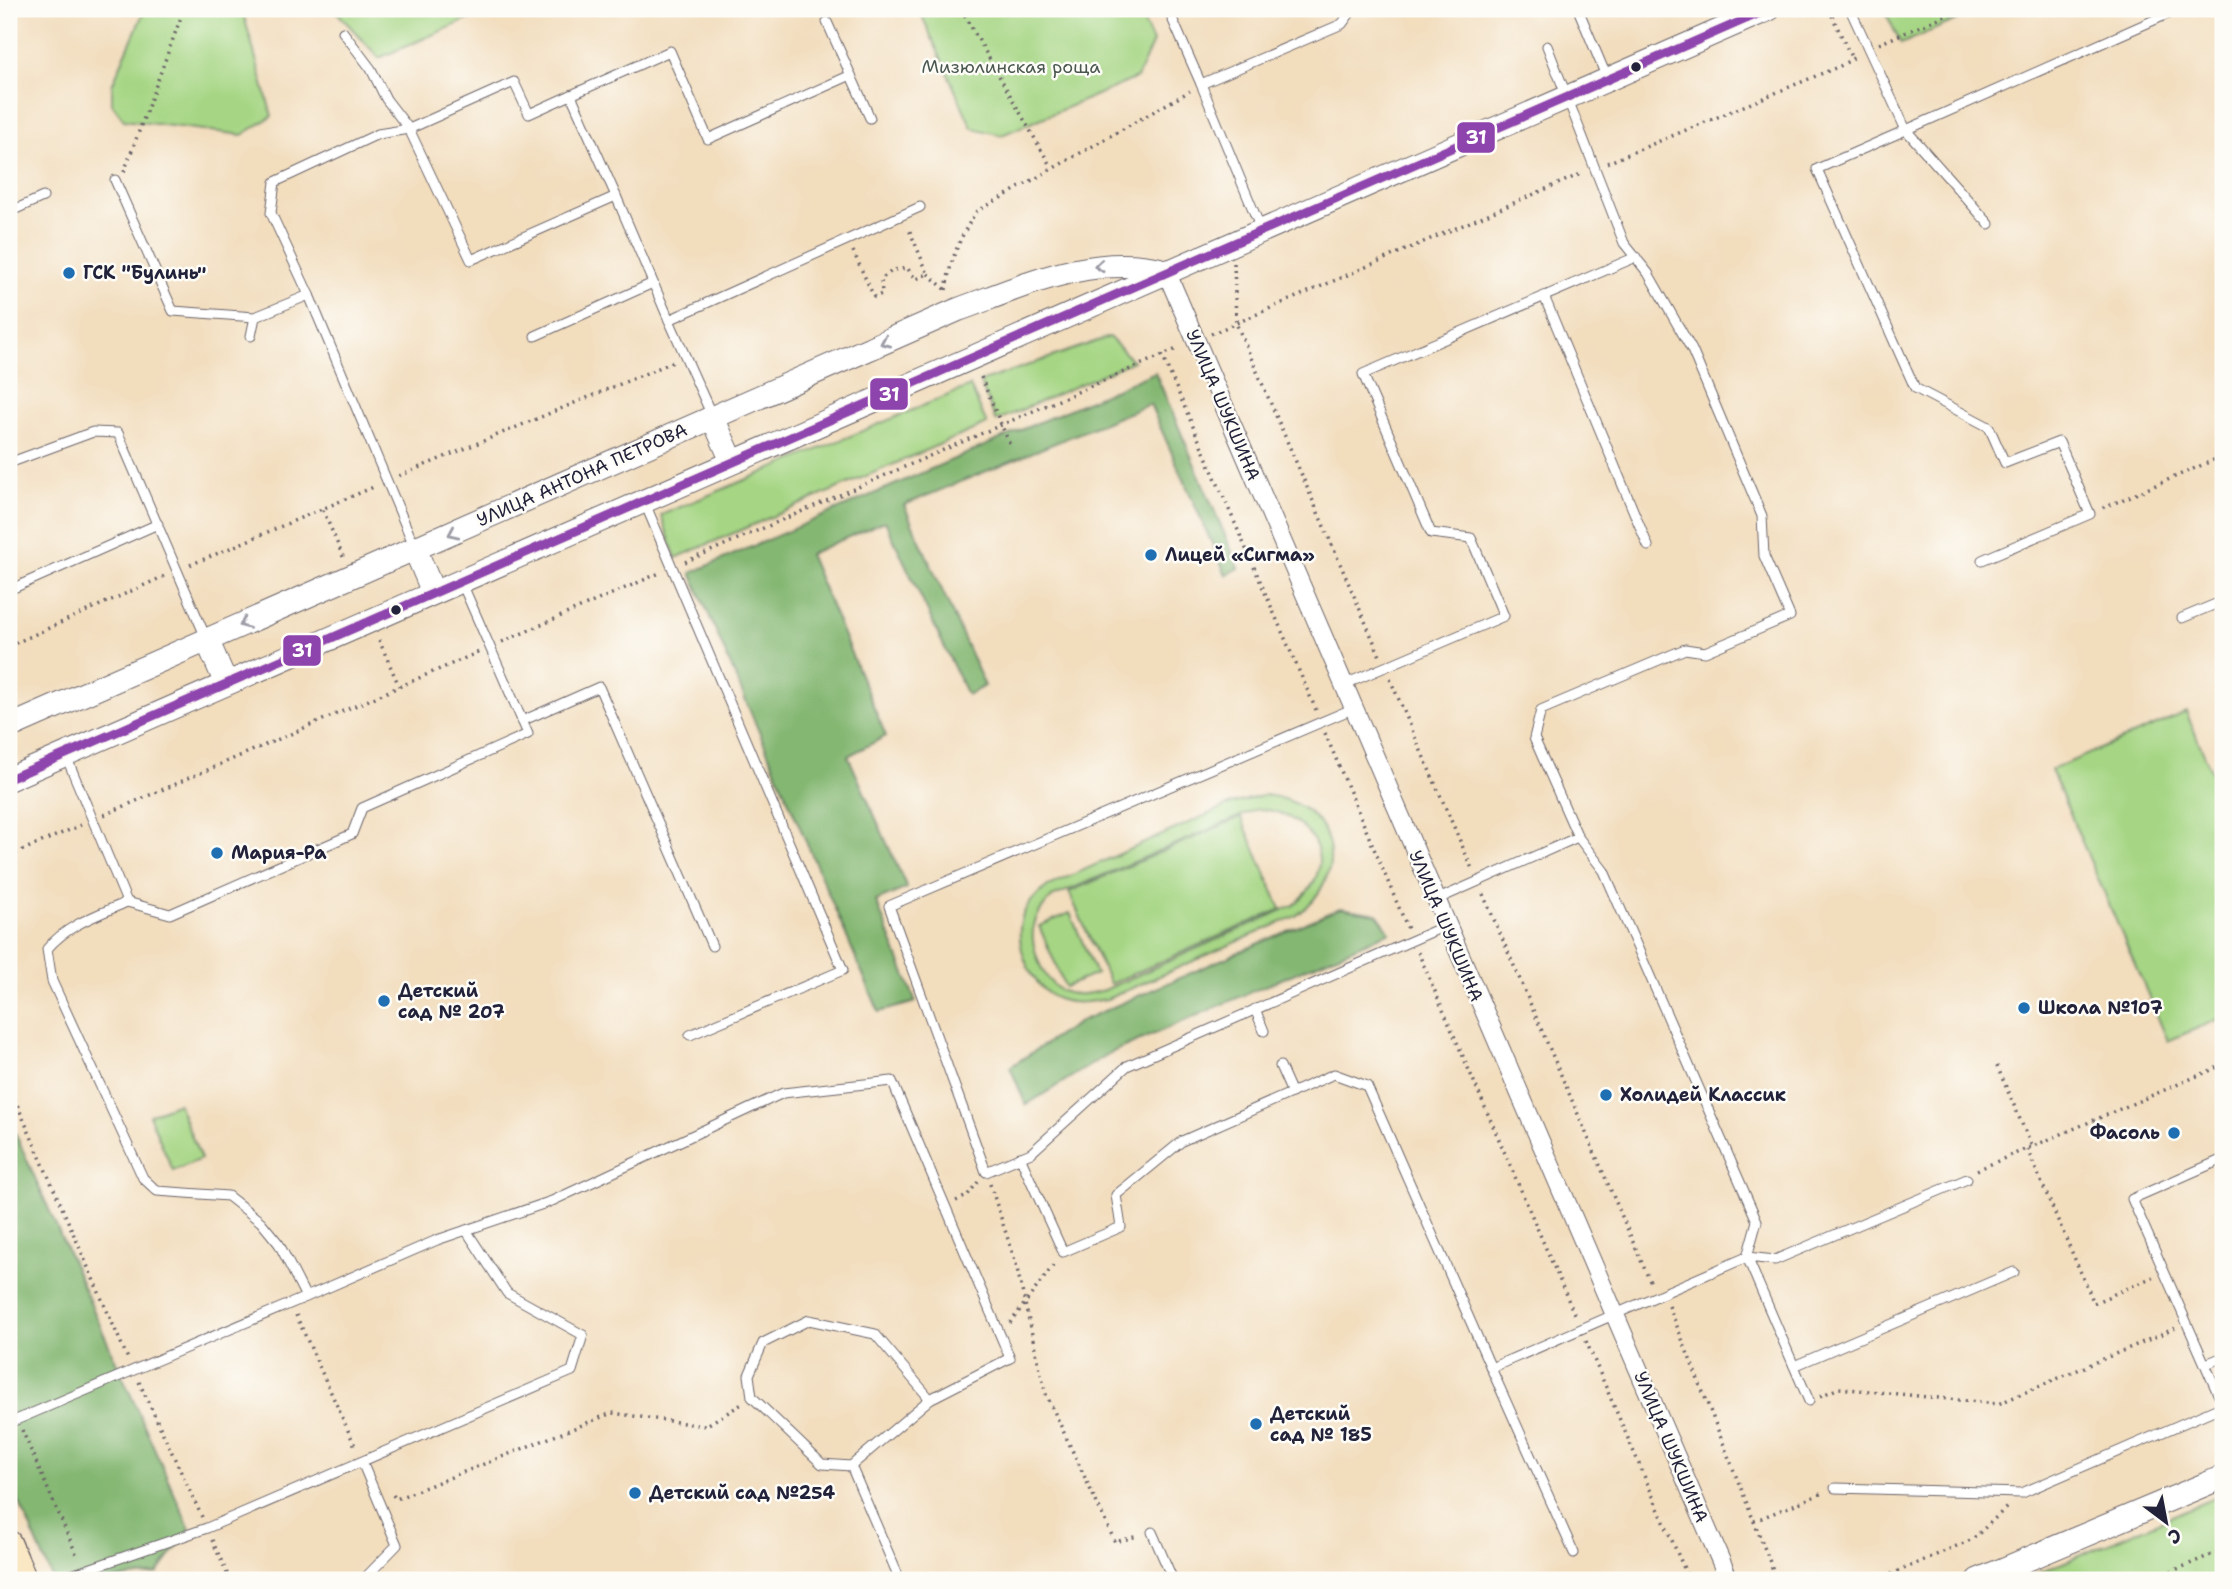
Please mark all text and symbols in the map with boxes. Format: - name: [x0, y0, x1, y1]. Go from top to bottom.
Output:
- park label: Мизюлинская роща: [921, 55, 1101, 79]
- unlabelled marker: [1629, 60, 1643, 74]
- line badge: 31: [1456, 121, 1496, 154]
- text: 31: [1465, 125, 1487, 150]
- one-way arrow: [1093, 259, 1105, 274]
- place label: ГСК "Булинь": [83, 261, 206, 285]
- marker: ГСК "Булинь": [61, 265, 77, 281]
- street label: УЛИЦА ШУКШИНА: [1180, 326, 1266, 484]
- one-way arrow: [880, 334, 892, 348]
- line badge: 31: [869, 377, 909, 411]
- text: 31: [878, 382, 900, 407]
- street label: УЛИЦА АНТОНА ПЕТРОВА: [473, 418, 691, 532]
- one-way arrow: [448, 525, 460, 539]
- place label: Лицей «Сигма»: [1165, 543, 1315, 567]
- marker: Лицей «Сигма»: [1143, 547, 1159, 563]
- unlabelled marker: [389, 603, 403, 617]
- one-way arrow: [239, 616, 252, 630]
- line badge: 31: [282, 634, 322, 667]
- text: 31: [291, 638, 313, 663]
- place label: Мария-Ра: [231, 841, 327, 865]
- marker: Мария-Ра: [209, 845, 225, 861]
- street label: УЛИЦА ШУКШИНА: [1403, 847, 1489, 1005]
- place label: Детский сад № 207: [398, 979, 505, 1024]
- marker: Детский сад № 207: [376, 993, 392, 1009]
- place label: Школа №107: [2038, 996, 2163, 1020]
- marker: Школа №107: [2016, 1000, 2032, 1016]
- place label: Холидей Классик: [1620, 1083, 1786, 1107]
- marker: Холидей Классик: [1598, 1087, 1614, 1103]
- place label: Фасоль: [2090, 1121, 2160, 1145]
- marker: Фасоль: [2166, 1125, 2182, 1141]
- street label: УЛИЦА ШУКШИНА: [1628, 1368, 1714, 1526]
- place label: Детский сад № 185: [1270, 1402, 1372, 1447]
- marker: Детский сад № 185: [1248, 1416, 1264, 1432]
- place label: Детский сад №254: [649, 1481, 835, 1505]
- marker: Детский сад №254: [627, 1485, 643, 1501]
- north arrow: [2130, 1488, 2200, 1558]
- text: С: [2163, 1522, 2186, 1550]

